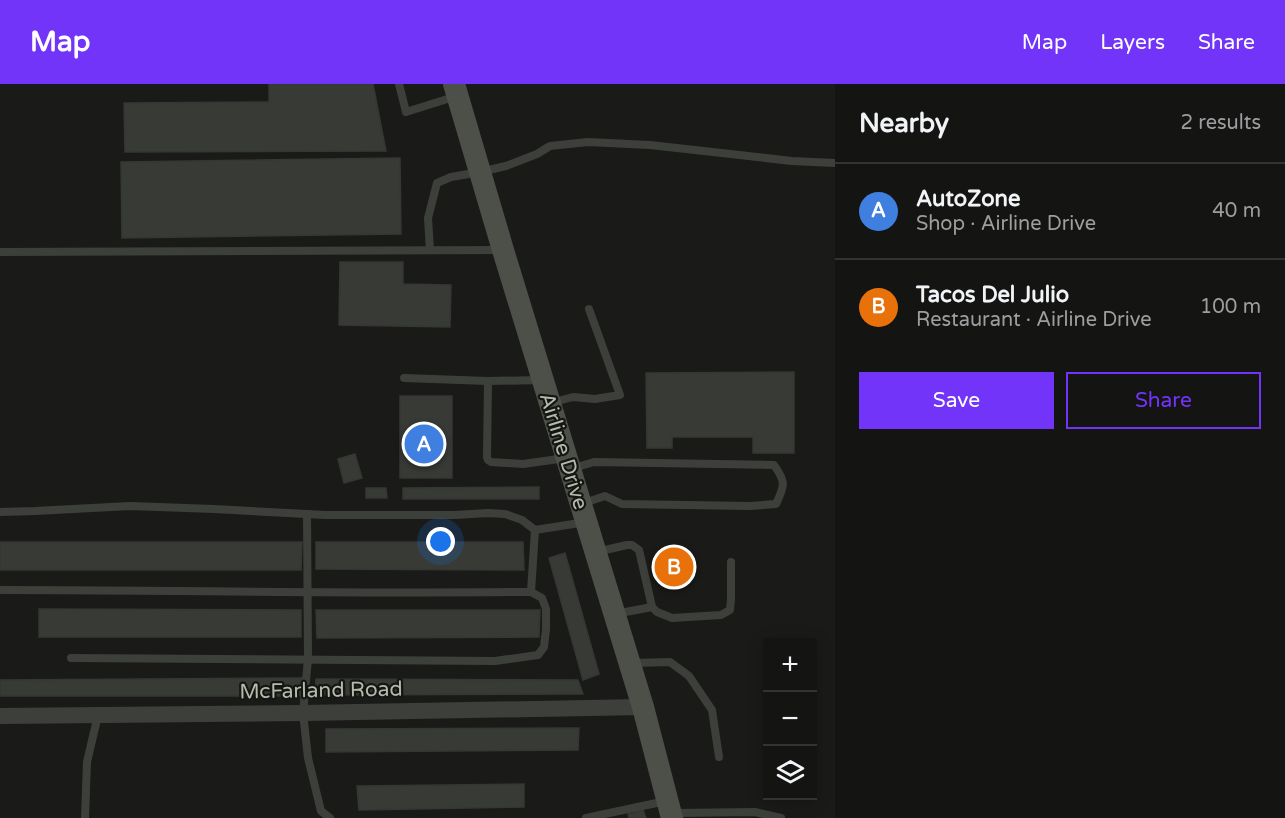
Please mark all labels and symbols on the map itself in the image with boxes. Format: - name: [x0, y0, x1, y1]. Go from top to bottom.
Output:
- street label: Airline Drive: [534, 390, 593, 513]
- pin: A: [404, 422, 444, 466]
- your location: [426, 527, 455, 556]
- pin: B: [654, 544, 694, 590]
- street label: McFarland Road: [239, 677, 403, 704]

